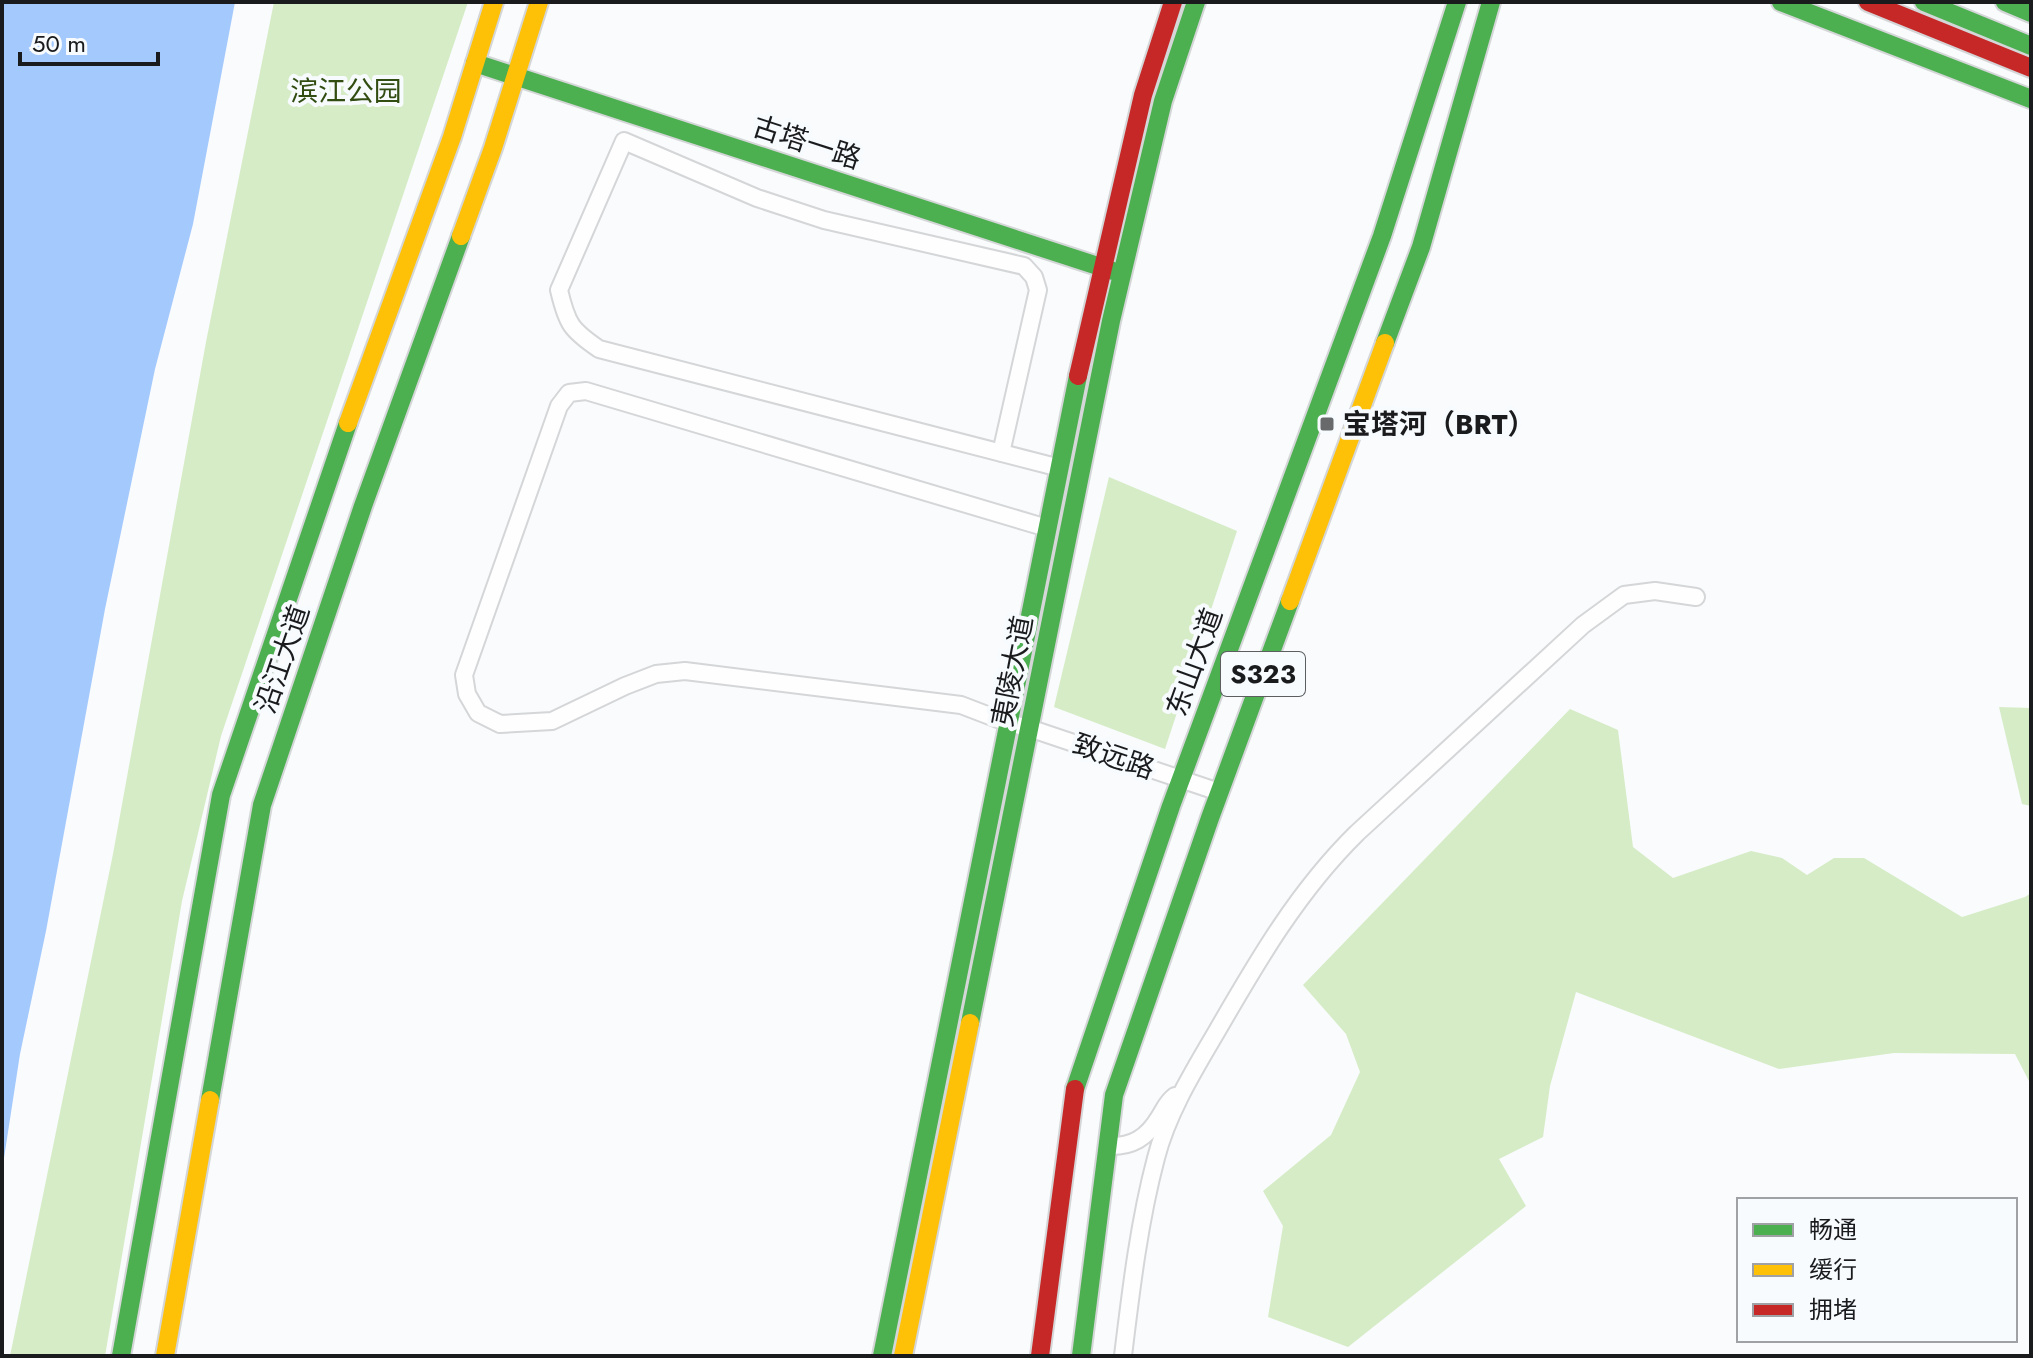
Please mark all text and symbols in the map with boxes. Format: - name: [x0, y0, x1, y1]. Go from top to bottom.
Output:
- scale bar: [20, 16, 158, 66]
- text: 50 m: [32, 26, 86, 61]
- park label: 滨江公园: [290, 71, 402, 112]
- street label: 古塔一路: [747, 106, 866, 179]
- place label: 宝塔河（BRT）: [1343, 404, 1535, 445]
- marker: 宝塔河（BRT）: [1318, 415, 1336, 433]
- street label: 沿江大道: [245, 600, 320, 719]
- street label: 东山大道: [1156, 603, 1233, 722]
- street label: 夷陵大道: [982, 612, 1043, 730]
- road number: S323: [1221, 652, 1305, 696]
- street label: 致远路: [1067, 723, 1160, 790]
- legend: [1737, 1198, 2017, 1342]
- text: 畅通: [1809, 1212, 1857, 1247]
- text: 缓行: [1809, 1252, 1857, 1287]
- text: 拥堵: [1809, 1292, 1857, 1327]

